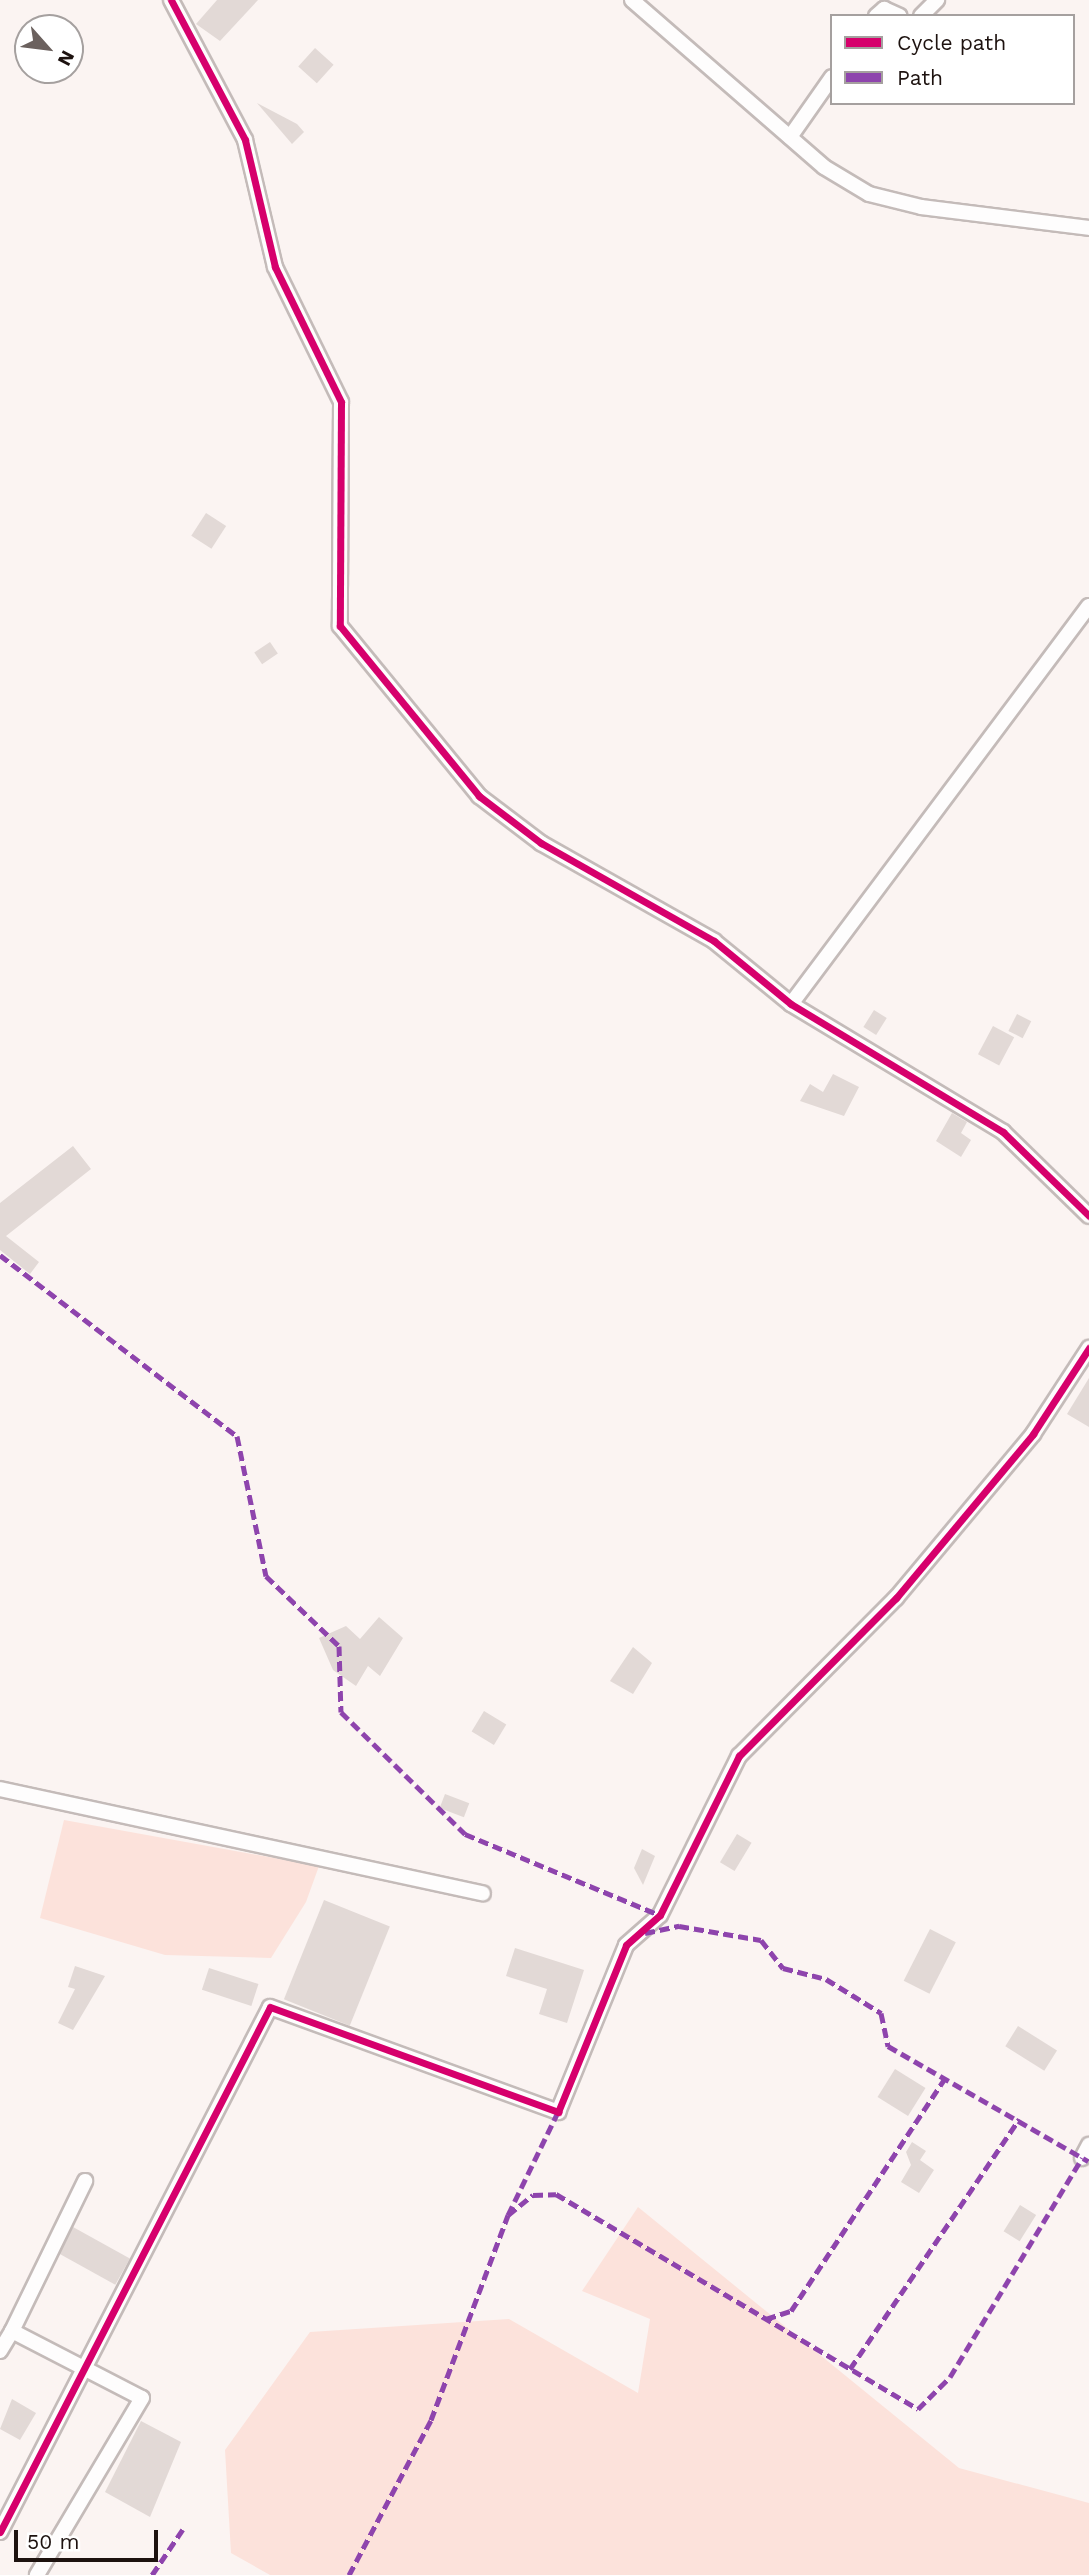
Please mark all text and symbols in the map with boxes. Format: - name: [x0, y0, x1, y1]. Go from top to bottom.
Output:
- north arrow: [14, 14, 84, 84]
- legend: [830, 14, 1075, 105]
- text: Cycle path: [897, 30, 1006, 55]
- text: N: [53, 47, 80, 70]
- text: Path: [897, 65, 943, 90]
- scale bar: [18, 2516, 161, 2560]
- text: 50 m: [27, 2529, 79, 2554]

